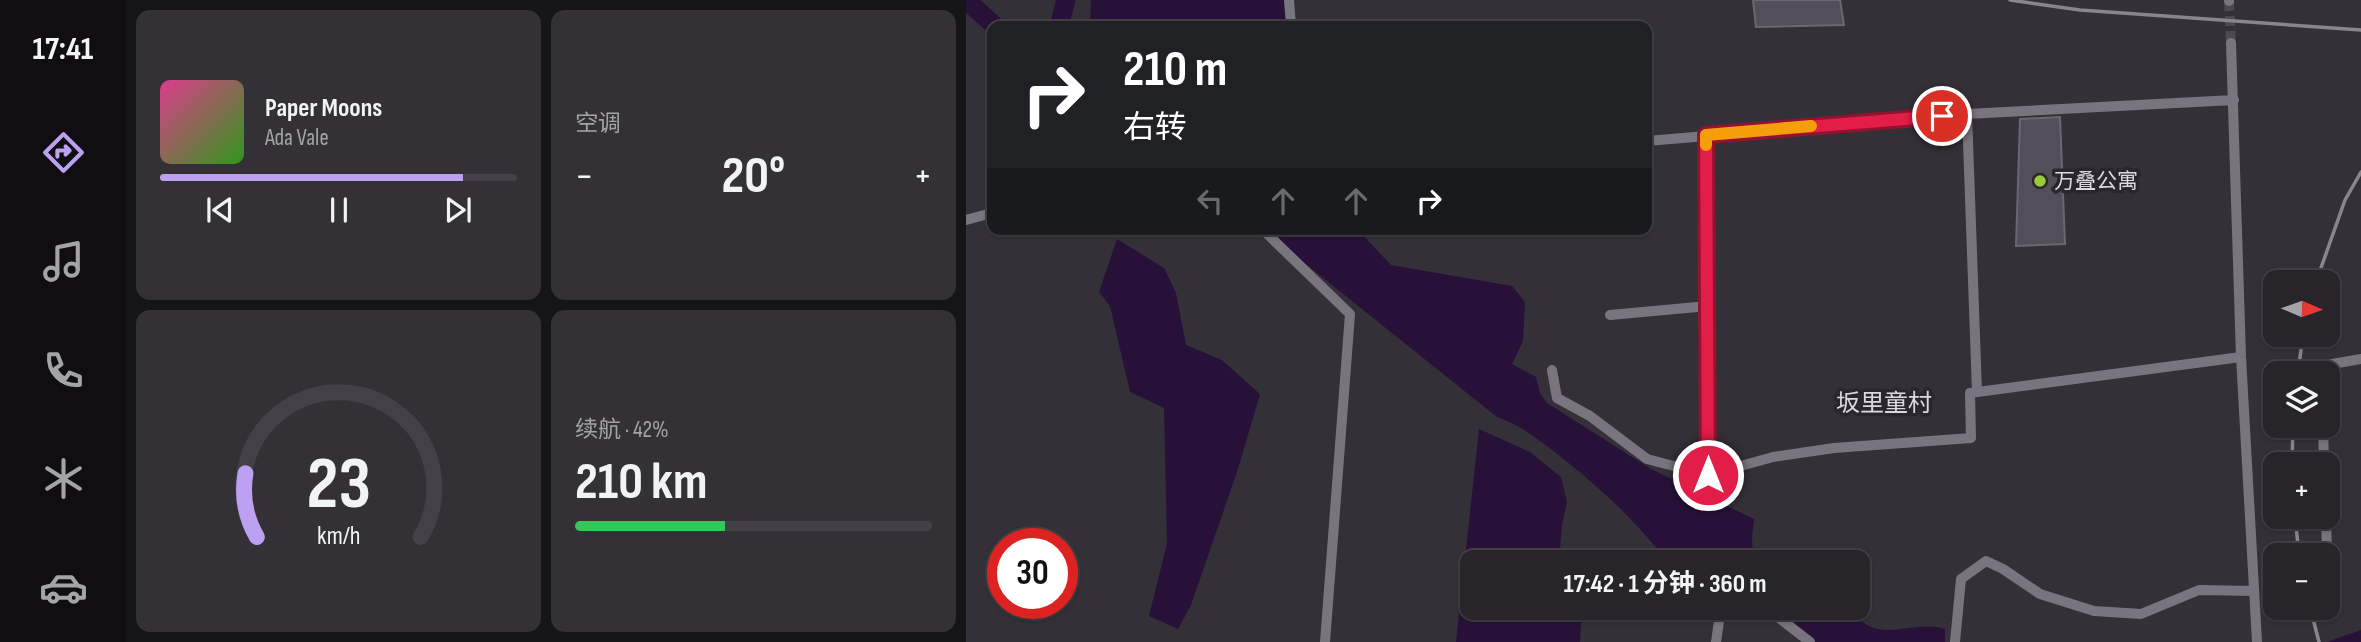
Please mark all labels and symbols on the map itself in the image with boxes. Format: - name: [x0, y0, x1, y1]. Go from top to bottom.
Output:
- pin: [1912, 86, 1972, 146]
- place label: 万叠公寓: [2054, 169, 2138, 194]
- marker: 万叠公寓: [2032, 173, 2048, 189]
- north arrow: [2263, 270, 2340, 346]
- district label: 坂里童村: [1836, 389, 1932, 418]
- position arrow: [1671, 438, 1745, 512]
- speed limit sign: 30: [987, 528, 1078, 619]

